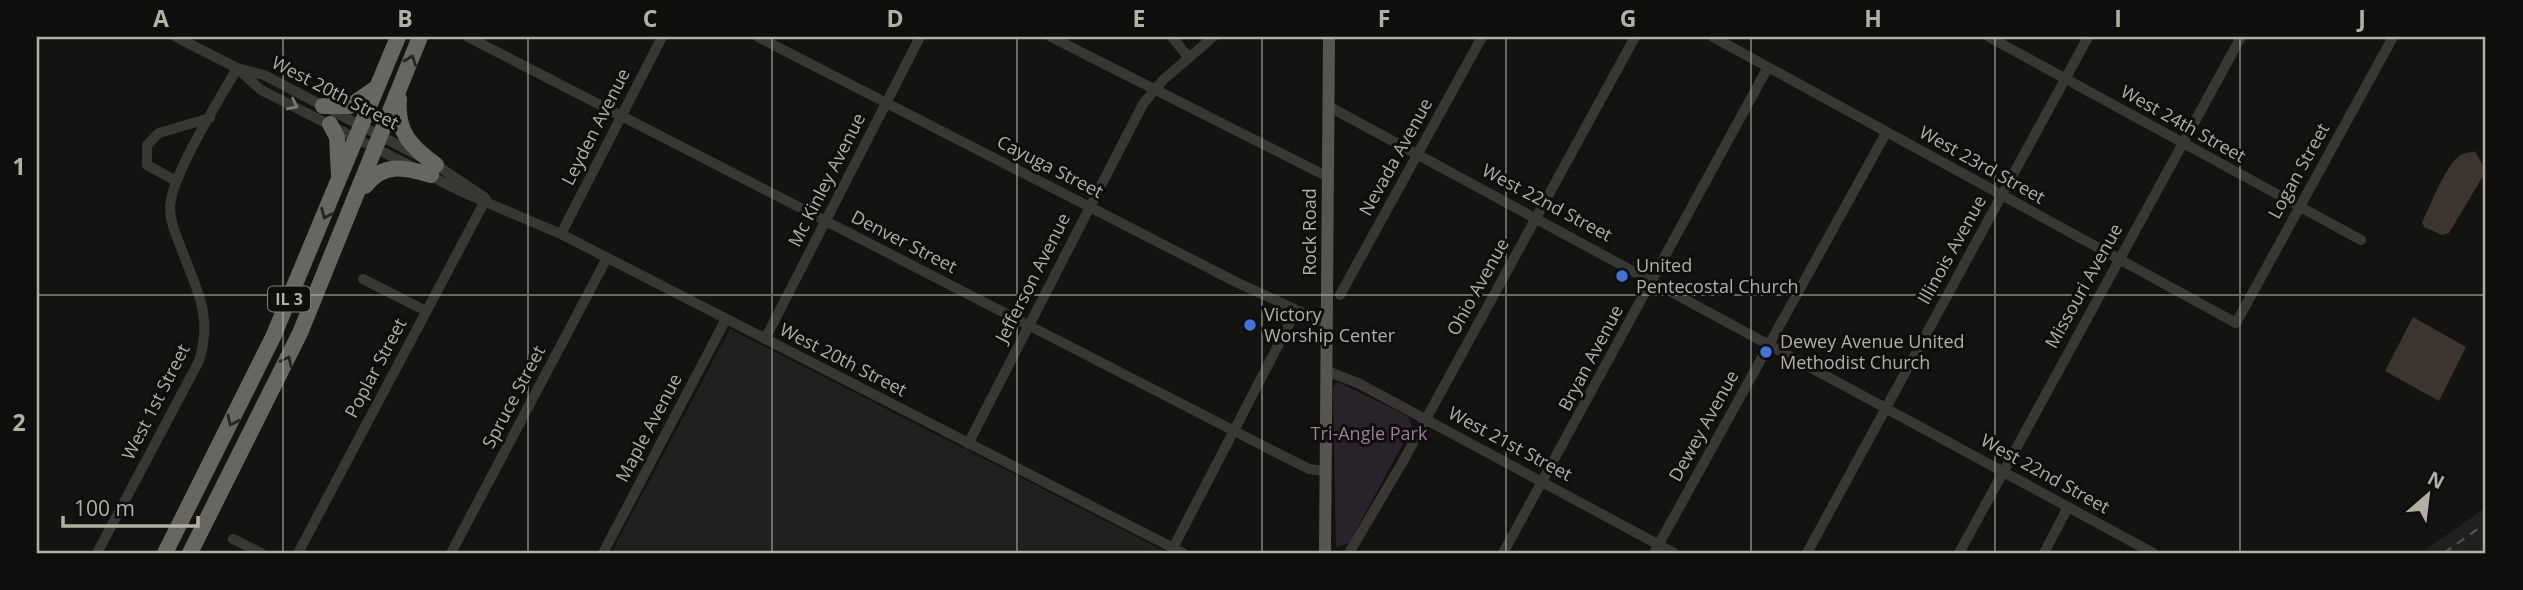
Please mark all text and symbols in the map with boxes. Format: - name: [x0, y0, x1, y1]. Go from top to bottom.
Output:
- text: A: [153, 2, 169, 34]
- text: B: [397, 2, 413, 34]
- text: C: [643, 2, 657, 34]
- text: D: [886, 2, 904, 34]
- text: E: [1133, 2, 1145, 34]
- text: F: [1378, 2, 1390, 34]
- text: G: [1620, 2, 1636, 34]
- text: H: [1864, 2, 1882, 34]
- text: I: [2114, 2, 2122, 34]
- text: J: [2356, 2, 2366, 34]
- street label: West 20th Street: [268, 50, 403, 134]
- one-way arrow: [402, 55, 416, 67]
- street label: Leyden Avenue: [555, 64, 635, 189]
- street label: West 24th Street: [2117, 79, 2250, 167]
- street label: Nevada Avenue: [1353, 93, 1437, 220]
- one-way arrow: [286, 97, 298, 111]
- street label: Mc Kinley Avenue: [782, 109, 870, 251]
- street label: Logan Street: [2262, 118, 2334, 223]
- street label: West 23rd Street: [1915, 120, 2050, 209]
- street label: Cayuga Street: [993, 129, 1108, 203]
- text: 1: [12, 150, 26, 182]
- street label: West 22nd Street: [1478, 158, 1617, 247]
- street label: Rock Road: [1297, 188, 1321, 276]
- street label: Illinois Avenue: [1911, 191, 1991, 308]
- street label: Denver Street: [847, 204, 961, 278]
- one-way arrow: [321, 207, 335, 219]
- street label: Jefferson Avenue: [988, 209, 1075, 348]
- street label: Missouri Avenue: [2039, 219, 2127, 352]
- street label: Ohio Avenue: [1441, 234, 1514, 339]
- place label: United Pentecostal Church: [1636, 253, 1799, 298]
- marker: United Pentecostal Church: [1614, 268, 1630, 284]
- road number: IL 3: [268, 286, 310, 312]
- street label: Bryan Avenue: [1552, 301, 1628, 415]
- place label: Victory Worship Center: [1264, 302, 1396, 347]
- street label: Poplar Street: [339, 314, 411, 422]
- street label: West 20th Street: [776, 317, 911, 401]
- marker: Victory Worship Center: [1242, 317, 1258, 333]
- place label: Dewey Avenue United Methodist Church: [1780, 329, 1965, 374]
- street label: West 1st Street: [116, 340, 195, 463]
- street label: Spruce Street: [476, 341, 550, 452]
- marker: Dewey Avenue United Methodist Church: [1758, 344, 1774, 360]
- one-way arrow: [279, 356, 293, 368]
- street label: Dewey Avenue: [1663, 366, 1744, 485]
- street label: Maple Avenue: [610, 369, 687, 486]
- street label: West 21st Street: [1444, 400, 1577, 486]
- text: 2: [12, 406, 26, 438]
- one-way arrow: [227, 414, 241, 426]
- park label: Tri-Angle Park: [1311, 421, 1428, 445]
- street label: West 22nd Street: [1977, 428, 2114, 519]
- north arrow: [2394, 461, 2464, 530]
- text: N: [2423, 465, 2449, 495]
- scale bar: [63, 485, 198, 529]
- text: 100 m: [74, 494, 135, 522]

